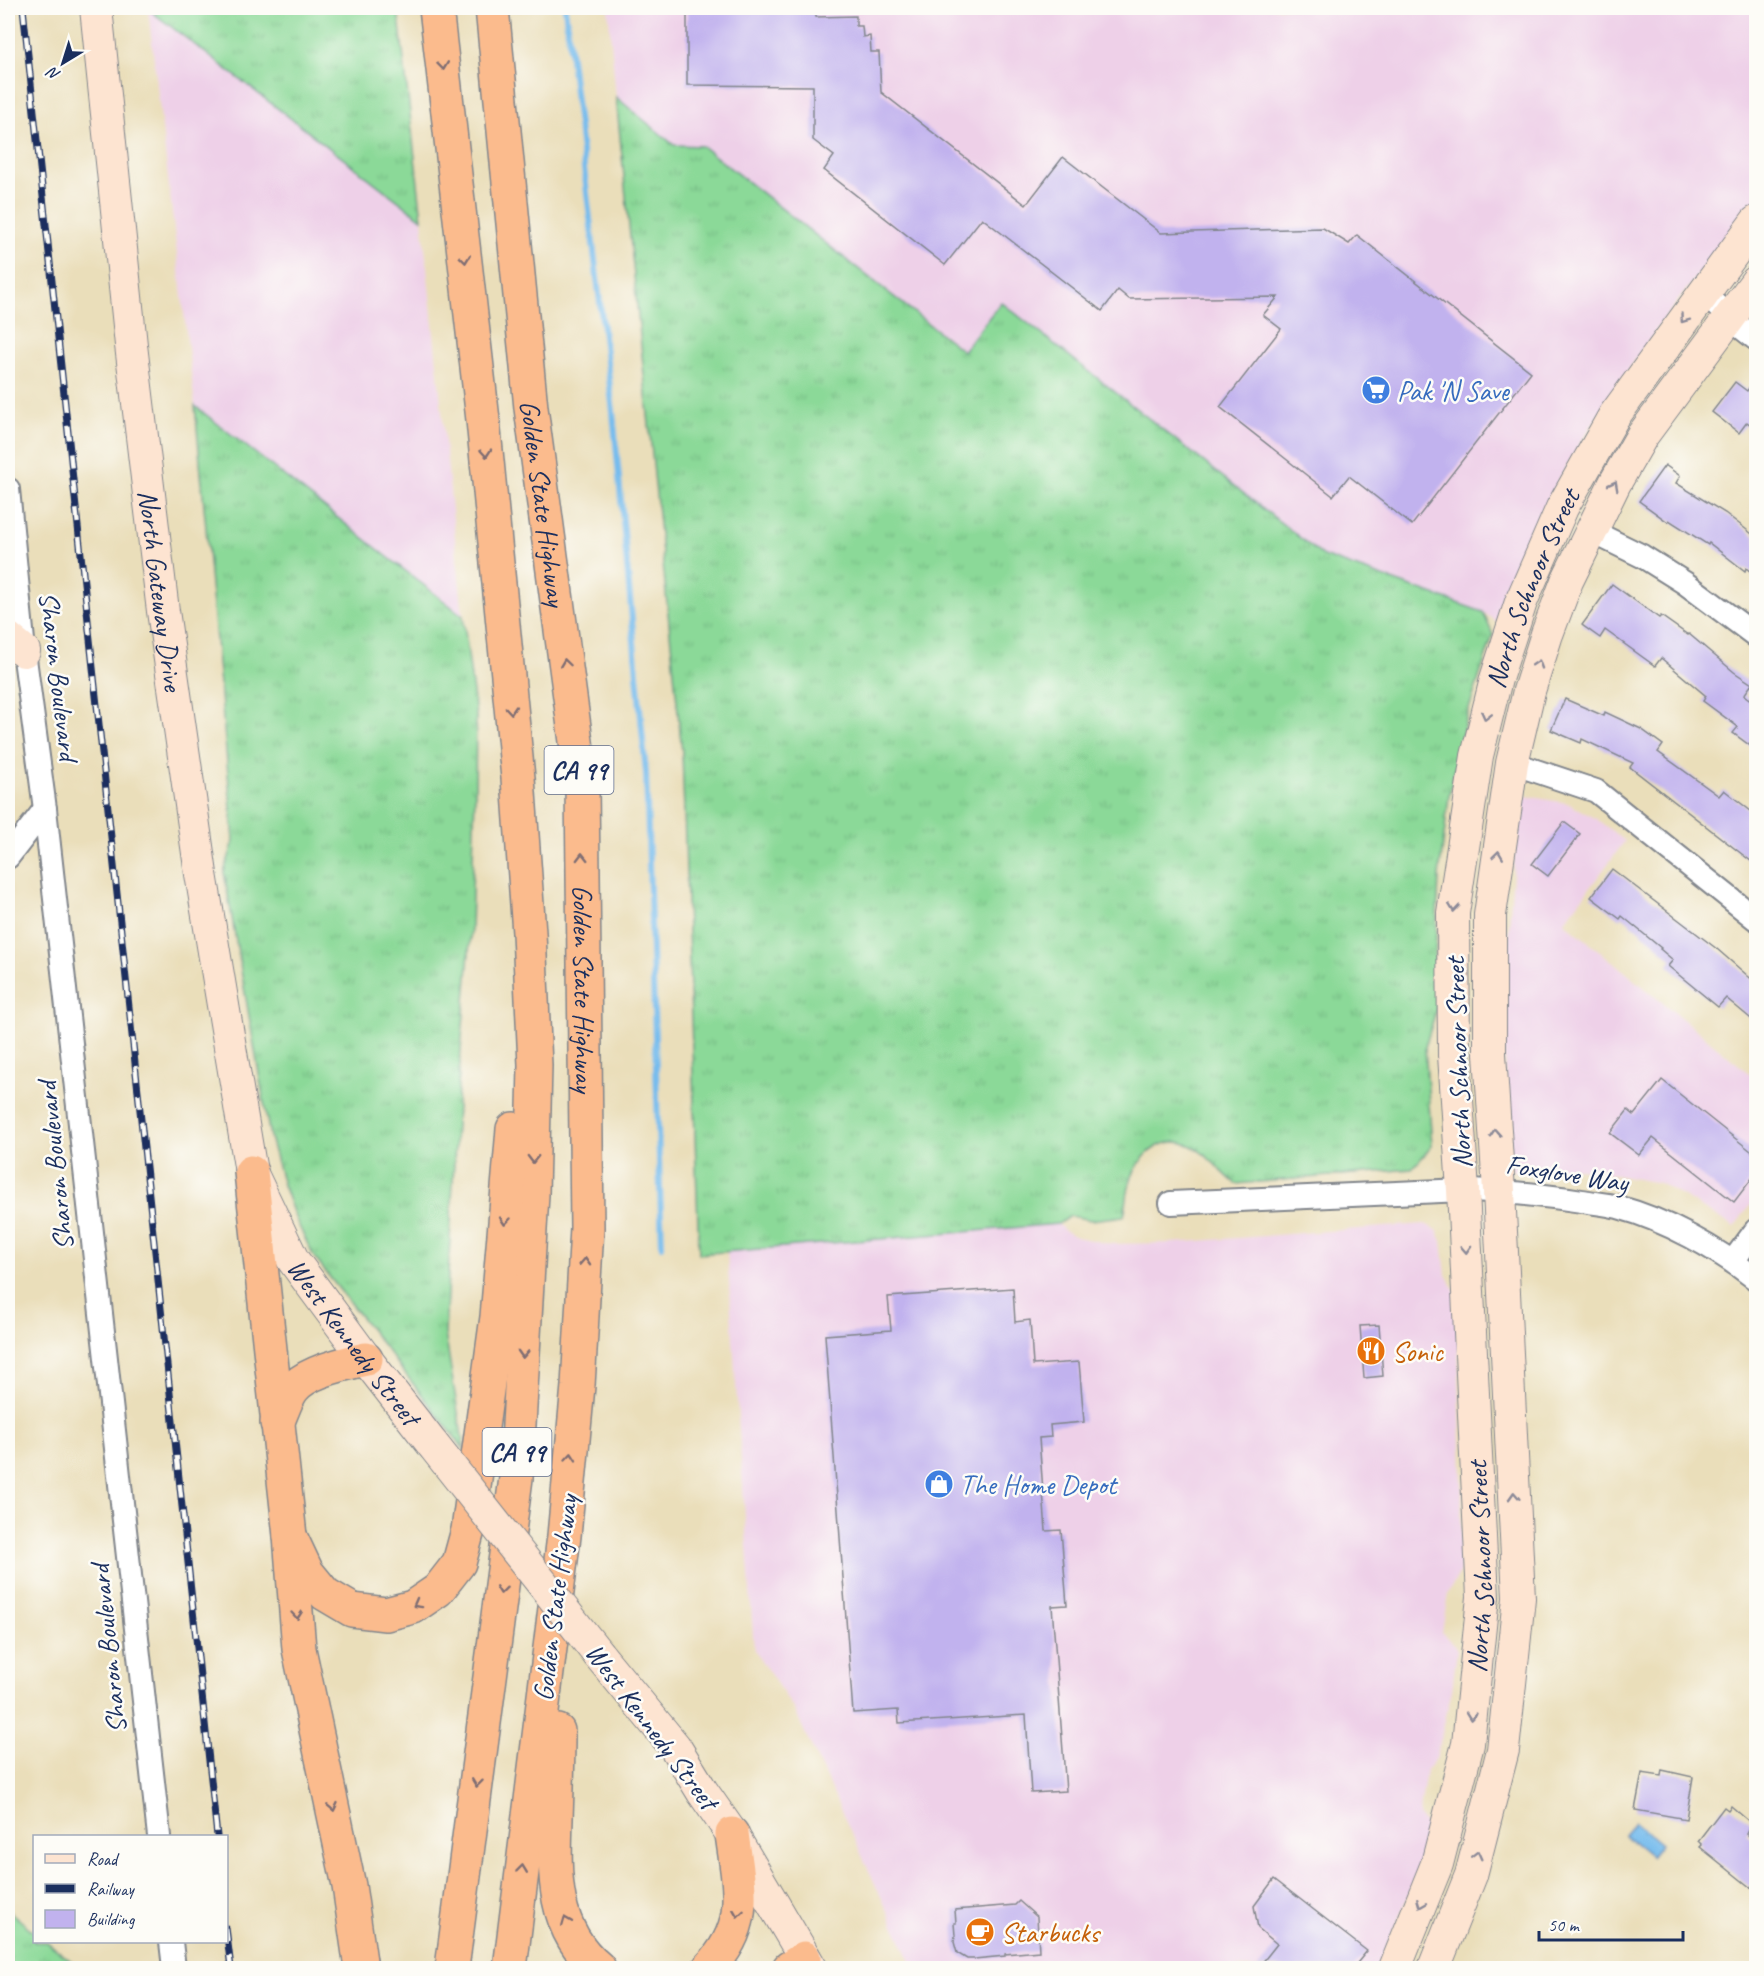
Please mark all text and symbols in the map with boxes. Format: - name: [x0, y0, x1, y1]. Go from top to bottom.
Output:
- north arrow: [33, 33, 93, 93]
- text: N: [42, 61, 64, 85]
- one-way arrow: [436, 61, 449, 70]
- one-way arrow: [458, 255, 471, 264]
- one-way arrow: [1680, 312, 1691, 323]
- place label: Pak 'N Save: [1397, 373, 1510, 408]
- supermarket icon: Pak 'N Save: [1360, 374, 1392, 406]
- street label: Golden State Highway: [513, 399, 575, 611]
- one-way arrow: [479, 449, 492, 458]
- street label: North Schnoor Street: [1477, 480, 1588, 692]
- one-way arrow: [1607, 481, 1618, 491]
- street label: North Gateway Drive: [131, 488, 192, 695]
- street label: Sharon Boulevard: [31, 590, 87, 766]
- one-way arrow: [560, 659, 572, 668]
- one-way arrow: [1530, 659, 1543, 670]
- one-way arrow: [504, 705, 517, 715]
- one-way arrow: [1481, 711, 1494, 721]
- road number: CA 99: [544, 746, 614, 794]
- one-way arrow: [1492, 850, 1504, 859]
- one-way arrow: [576, 853, 589, 862]
- street label: Golden State Highway: [566, 885, 603, 1095]
- one-way arrow: [1448, 904, 1461, 913]
- street label: North Schnoor Street: [1437, 954, 1479, 1169]
- street label: Sharon Boulevard: [28, 1076, 81, 1252]
- one-way arrow: [1489, 1128, 1502, 1137]
- street label: Foxglove Way: [1503, 1146, 1633, 1200]
- one-way arrow: [527, 1155, 539, 1164]
- one-way arrow: [499, 1217, 512, 1226]
- one-way arrow: [1459, 1244, 1472, 1253]
- street label: West Kennedy Street: [280, 1251, 431, 1435]
- one-way arrow: [578, 1258, 591, 1267]
- place label: Sonic: [1392, 1334, 1444, 1369]
- restaurant icon: Sonic: [1355, 1335, 1387, 1367]
- one-way arrow: [516, 1349, 529, 1358]
- road number: CA 99: [482, 1428, 552, 1476]
- one-way arrow: [564, 1452, 577, 1461]
- street label: North Schnoor Street: [1458, 1458, 1501, 1674]
- place label: The Home Depot: [960, 1467, 1119, 1502]
- shop icon: The Home Depot: [923, 1468, 955, 1500]
- street label: Golden State Highway: [525, 1491, 585, 1703]
- one-way arrow: [1508, 1492, 1521, 1501]
- street label: Sharon Boulevard: [81, 1559, 134, 1735]
- one-way arrow: [496, 1585, 508, 1594]
- one-way arrow: [413, 1597, 423, 1608]
- one-way arrow: [290, 1611, 303, 1620]
- street label: West Kennedy Street: [578, 1636, 728, 1819]
- one-way arrow: [1465, 1711, 1477, 1720]
- one-way arrow: [471, 1779, 483, 1788]
- one-way arrow: [326, 1801, 339, 1811]
- legend: [33, 1835, 228, 1943]
- text: Road: [87, 1848, 120, 1870]
- one-way arrow: [1469, 1850, 1482, 1860]
- one-way arrow: [516, 1864, 528, 1873]
- text: Railway: [87, 1878, 135, 1900]
- one-way arrow: [1416, 1897, 1428, 1908]
- scale bar: [1539, 1904, 1683, 1942]
- text: Building: [87, 1908, 136, 1930]
- one-way arrow: [732, 1908, 744, 1918]
- text: 50 m: [1548, 1914, 1581, 1936]
- place label: Starbucks: [1001, 1915, 1101, 1950]
- cafe icon: Starbucks: [964, 1916, 996, 1948]
- one-way arrow: [561, 1917, 573, 1928]

